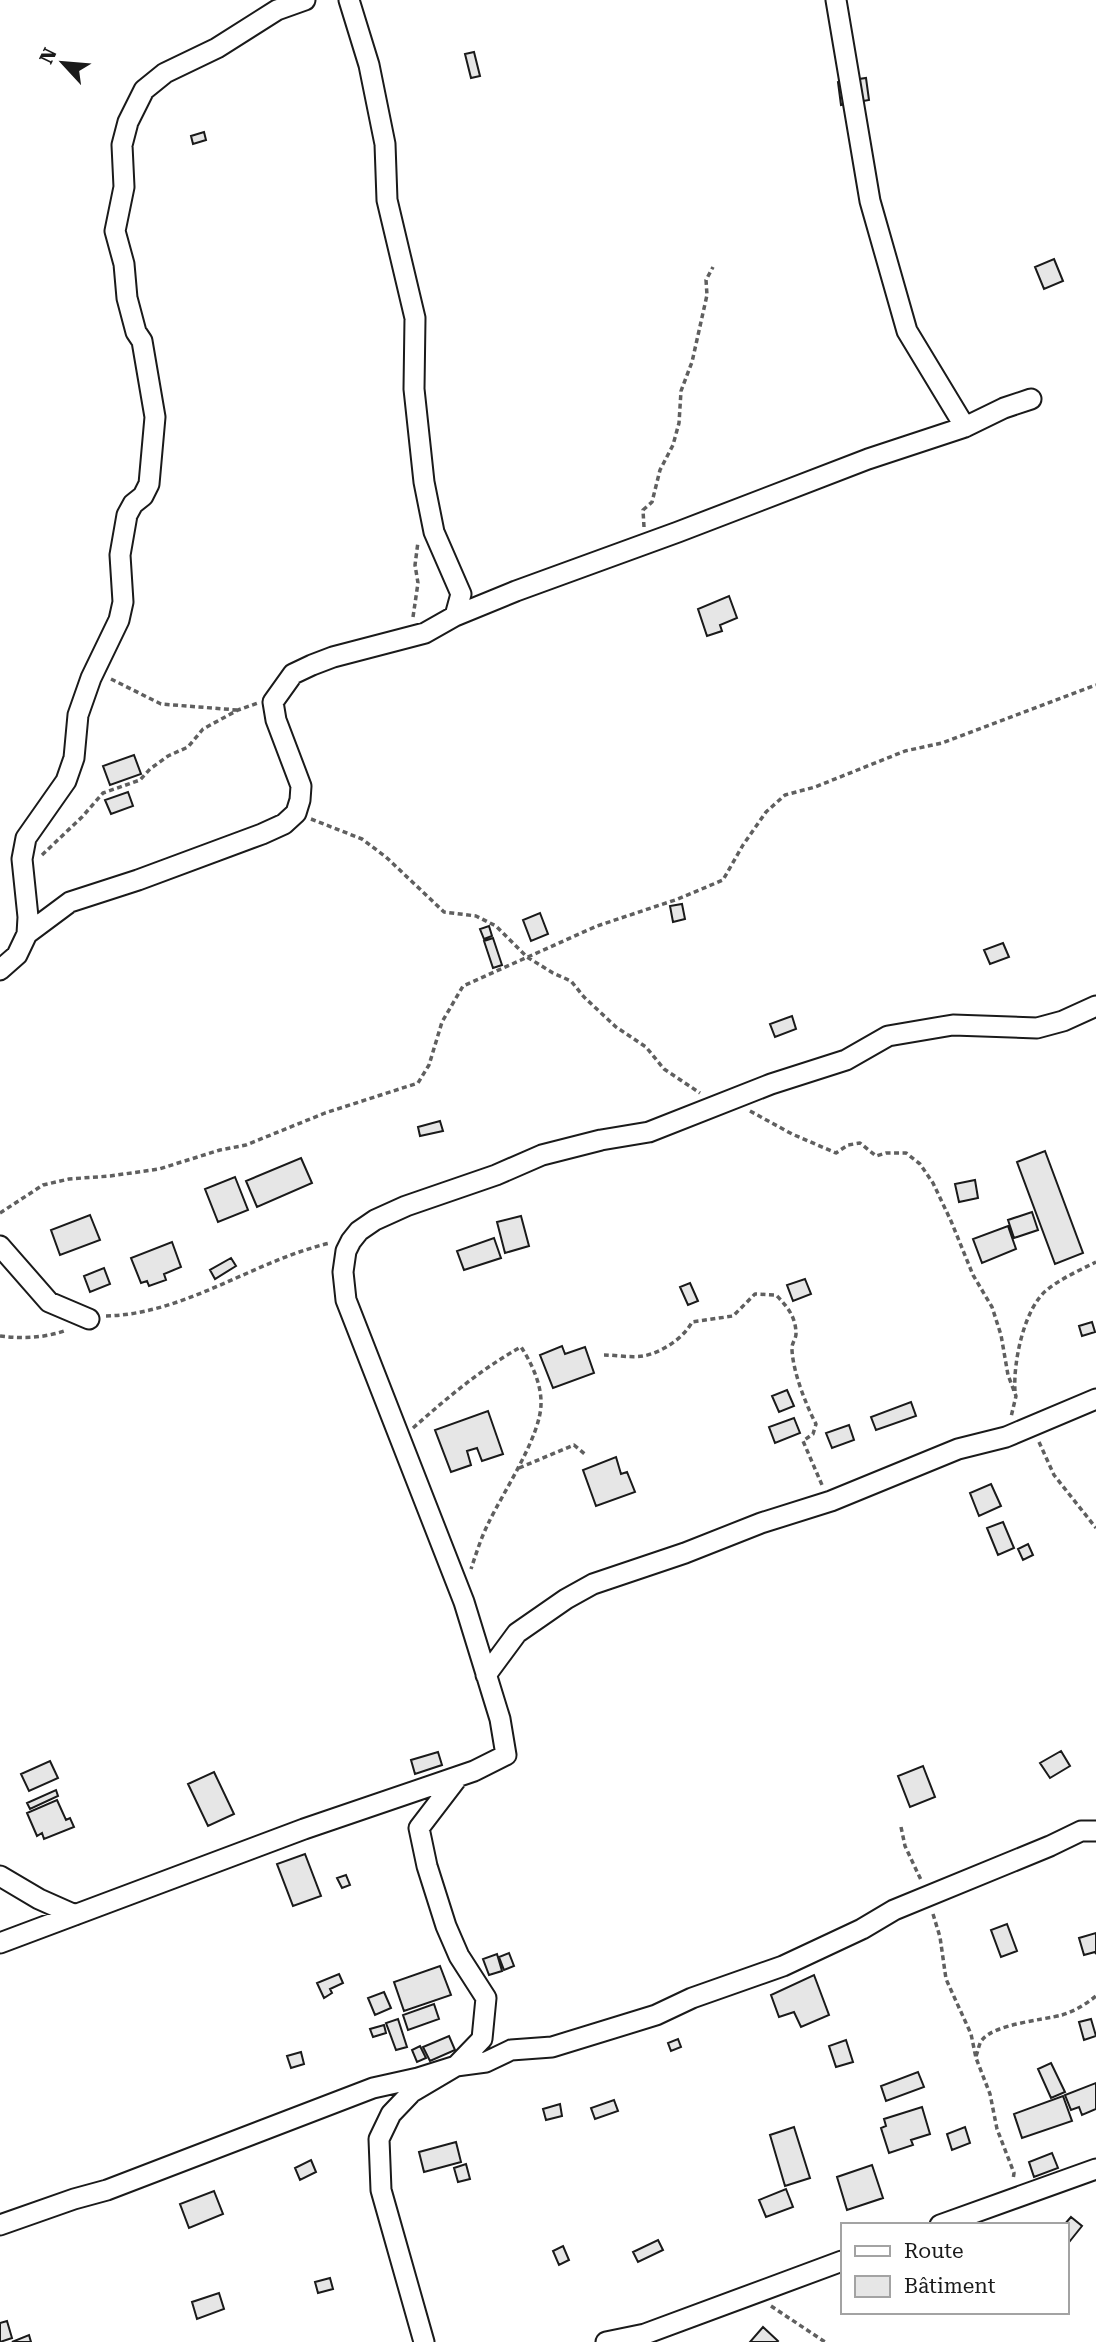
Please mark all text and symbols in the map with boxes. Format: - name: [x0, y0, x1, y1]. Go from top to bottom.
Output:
- north arrow: [28, 28, 98, 98]
- text: N: [35, 44, 62, 67]
- legend: [841, 2223, 1068, 2314]
- text: Route: [904, 2239, 963, 2263]
- text: Bâtiment: [904, 2274, 996, 2298]

